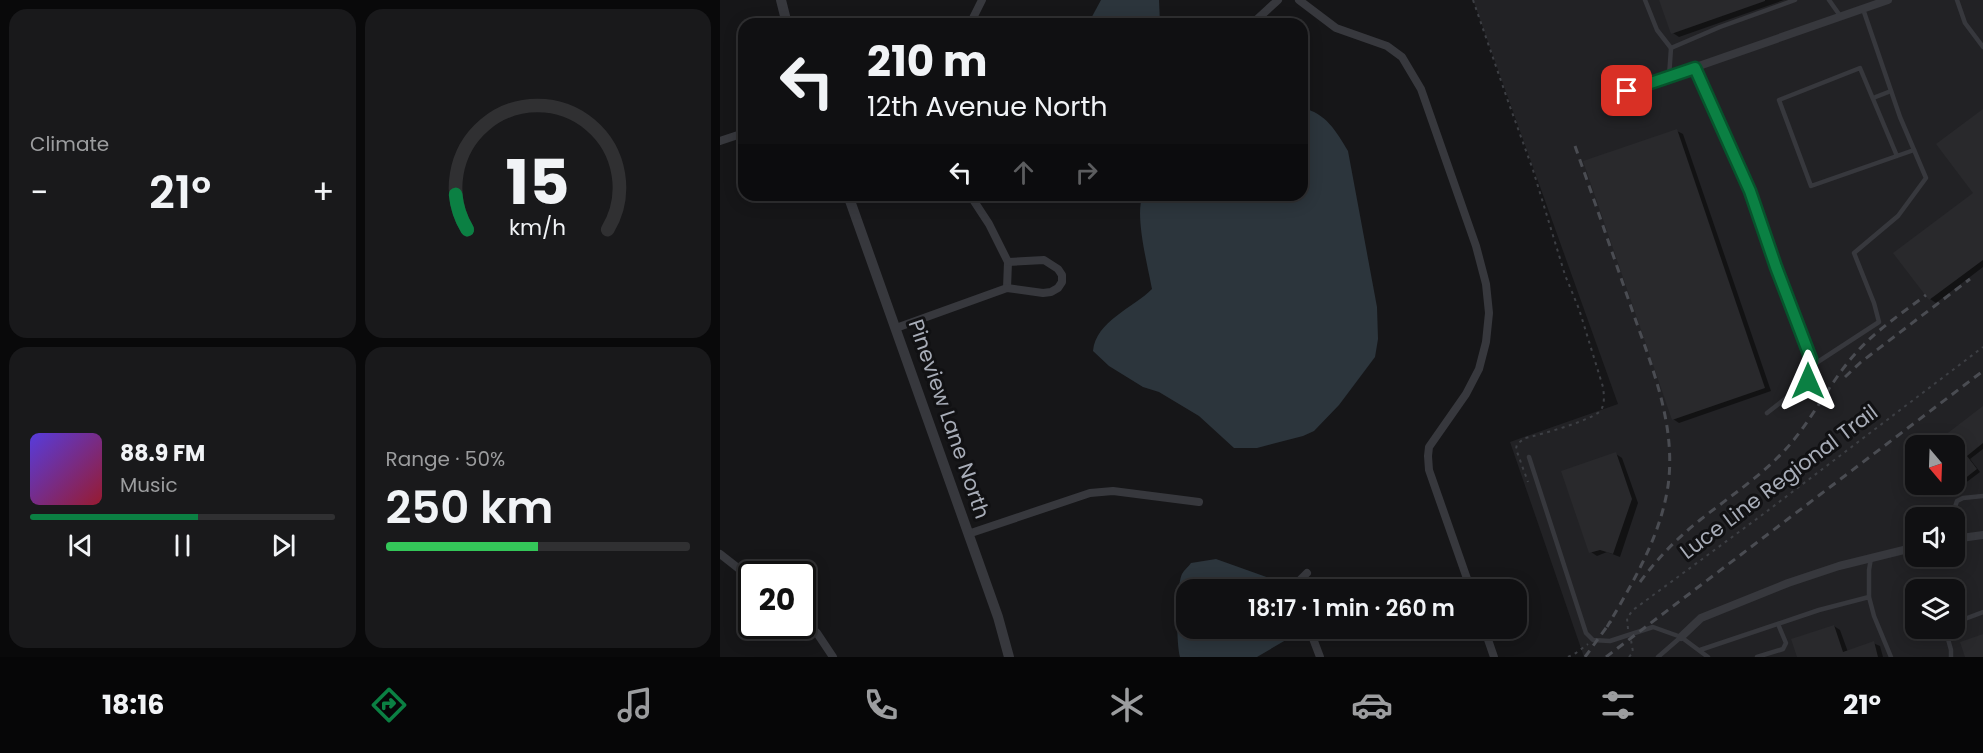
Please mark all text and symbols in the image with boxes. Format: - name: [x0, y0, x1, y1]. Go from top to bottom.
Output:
- text: 210 m: [867, 32, 988, 91]
- icon: left: [768, 42, 846, 120]
- pin: [1601, 65, 1652, 116]
- icon: arrive: [1610, 74, 1643, 107]
- text: 12th Avenue North: [867, 88, 1108, 125]
- text: Climate: [30, 130, 109, 158]
- text: 15: [506, 138, 570, 226]
- icon: left: [944, 156, 977, 189]
- icon: ahead: [1007, 156, 1040, 189]
- icon: right: [1070, 156, 1103, 189]
- text: 21°: [149, 161, 211, 224]
- text: −: [30, 169, 48, 216]
- text: +: [312, 169, 335, 216]
- text: km/h: [509, 213, 566, 244]
- street label: Pineview Lane North: [902, 315, 997, 522]
- position arrow: [1776, 349, 1840, 413]
- street label: Luce Line Regional Trail: [1674, 398, 1884, 566]
- north arrow: [1905, 435, 1965, 495]
- map controls: [1905, 435, 1965, 639]
- text: 88.9 FM: [120, 438, 205, 469]
- text: Range · 50%: [386, 445, 505, 473]
- text: Music: [120, 471, 178, 499]
- text: 250 km: [386, 476, 554, 539]
- button: sound: [1905, 507, 1965, 567]
- icon: previous: [64, 529, 97, 562]
- icon: pause: [166, 529, 199, 562]
- icon: next: [267, 529, 300, 562]
- speed limit sign: 20: [738, 561, 816, 639]
- button: layers: [1905, 579, 1965, 639]
- text: 18:17 · 1 min · 260 m: [1248, 593, 1455, 624]
- icon: directions: [368, 684, 410, 726]
- icon: music: [614, 684, 656, 726]
- icon: phone: [860, 684, 902, 726]
- icon: climate: [1106, 684, 1148, 726]
- icon: car: [1351, 684, 1393, 726]
- icon: filters: [1597, 684, 1639, 726]
- text: 18:16: [102, 686, 165, 723]
- text: 21°: [1843, 686, 1881, 723]

